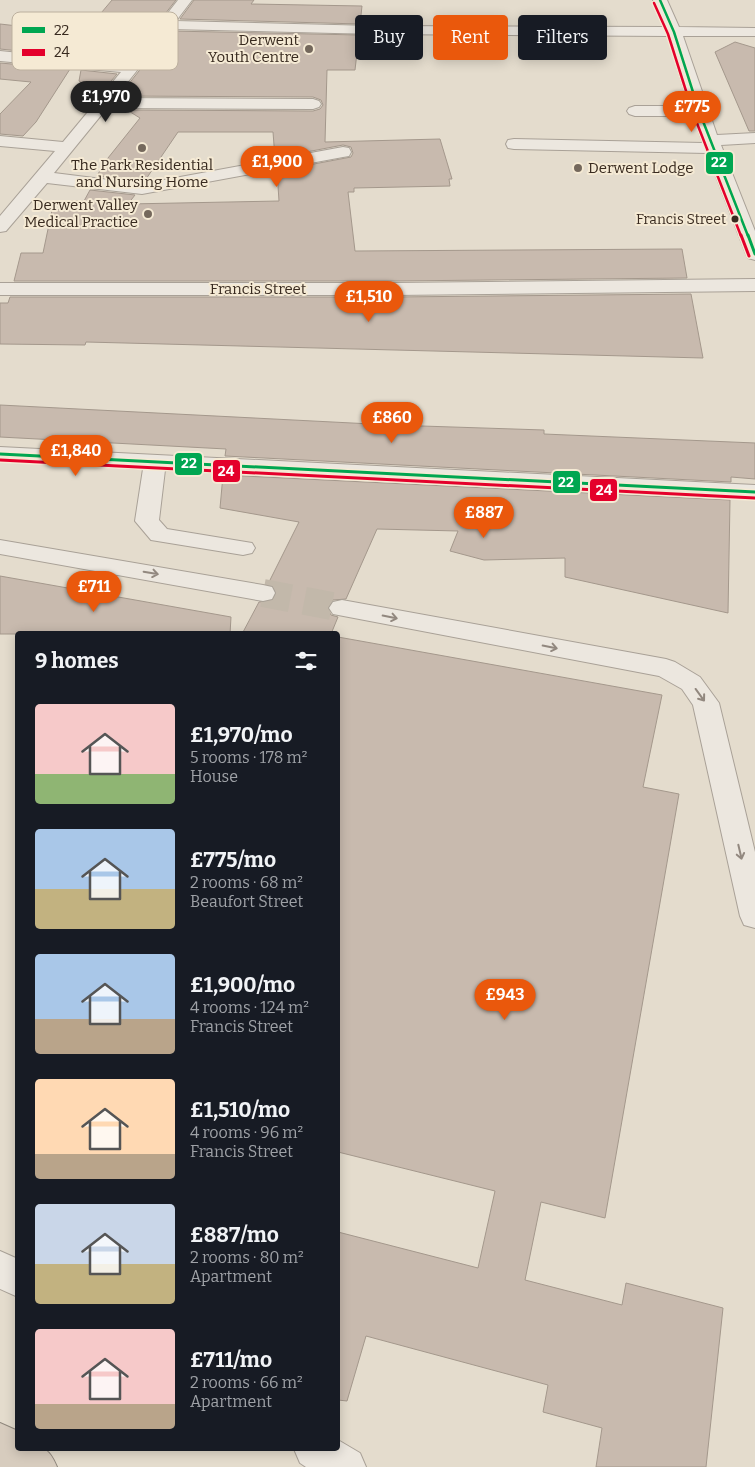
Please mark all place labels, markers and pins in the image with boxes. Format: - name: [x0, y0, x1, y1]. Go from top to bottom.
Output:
- place label: Derwent Youth Centre: [208, 31, 300, 66]
- marker: Derwent Youth Centre: [303, 43, 315, 55]
- pin: £1,970: [65, 80, 147, 123]
- pin: £775: [662, 90, 722, 133]
- marker: The Park Residential and Nursing Home: [136, 142, 148, 154]
- pin: £1,900: [236, 146, 318, 188]
- place label: The Park Residential and Nursing Home: [71, 156, 213, 191]
- place label: Derwent Lodge: [588, 159, 693, 177]
- marker: Derwent Lodge: [572, 162, 584, 174]
- place label: Derwent Valley Medical Practice: [24, 196, 138, 231]
- marker: Derwent Valley Medical Practice: [142, 208, 154, 220]
- place label: Francis Street: [636, 211, 726, 228]
- marker: Francis Street: [730, 214, 740, 224]
- pin: £1,510: [328, 280, 410, 323]
- pin: £860: [362, 402, 422, 444]
- pin: £1,840: [35, 434, 117, 477]
- pin: £887: [454, 496, 514, 539]
- pin: £711: [64, 570, 124, 613]
- pin: £943: [475, 978, 535, 1021]

